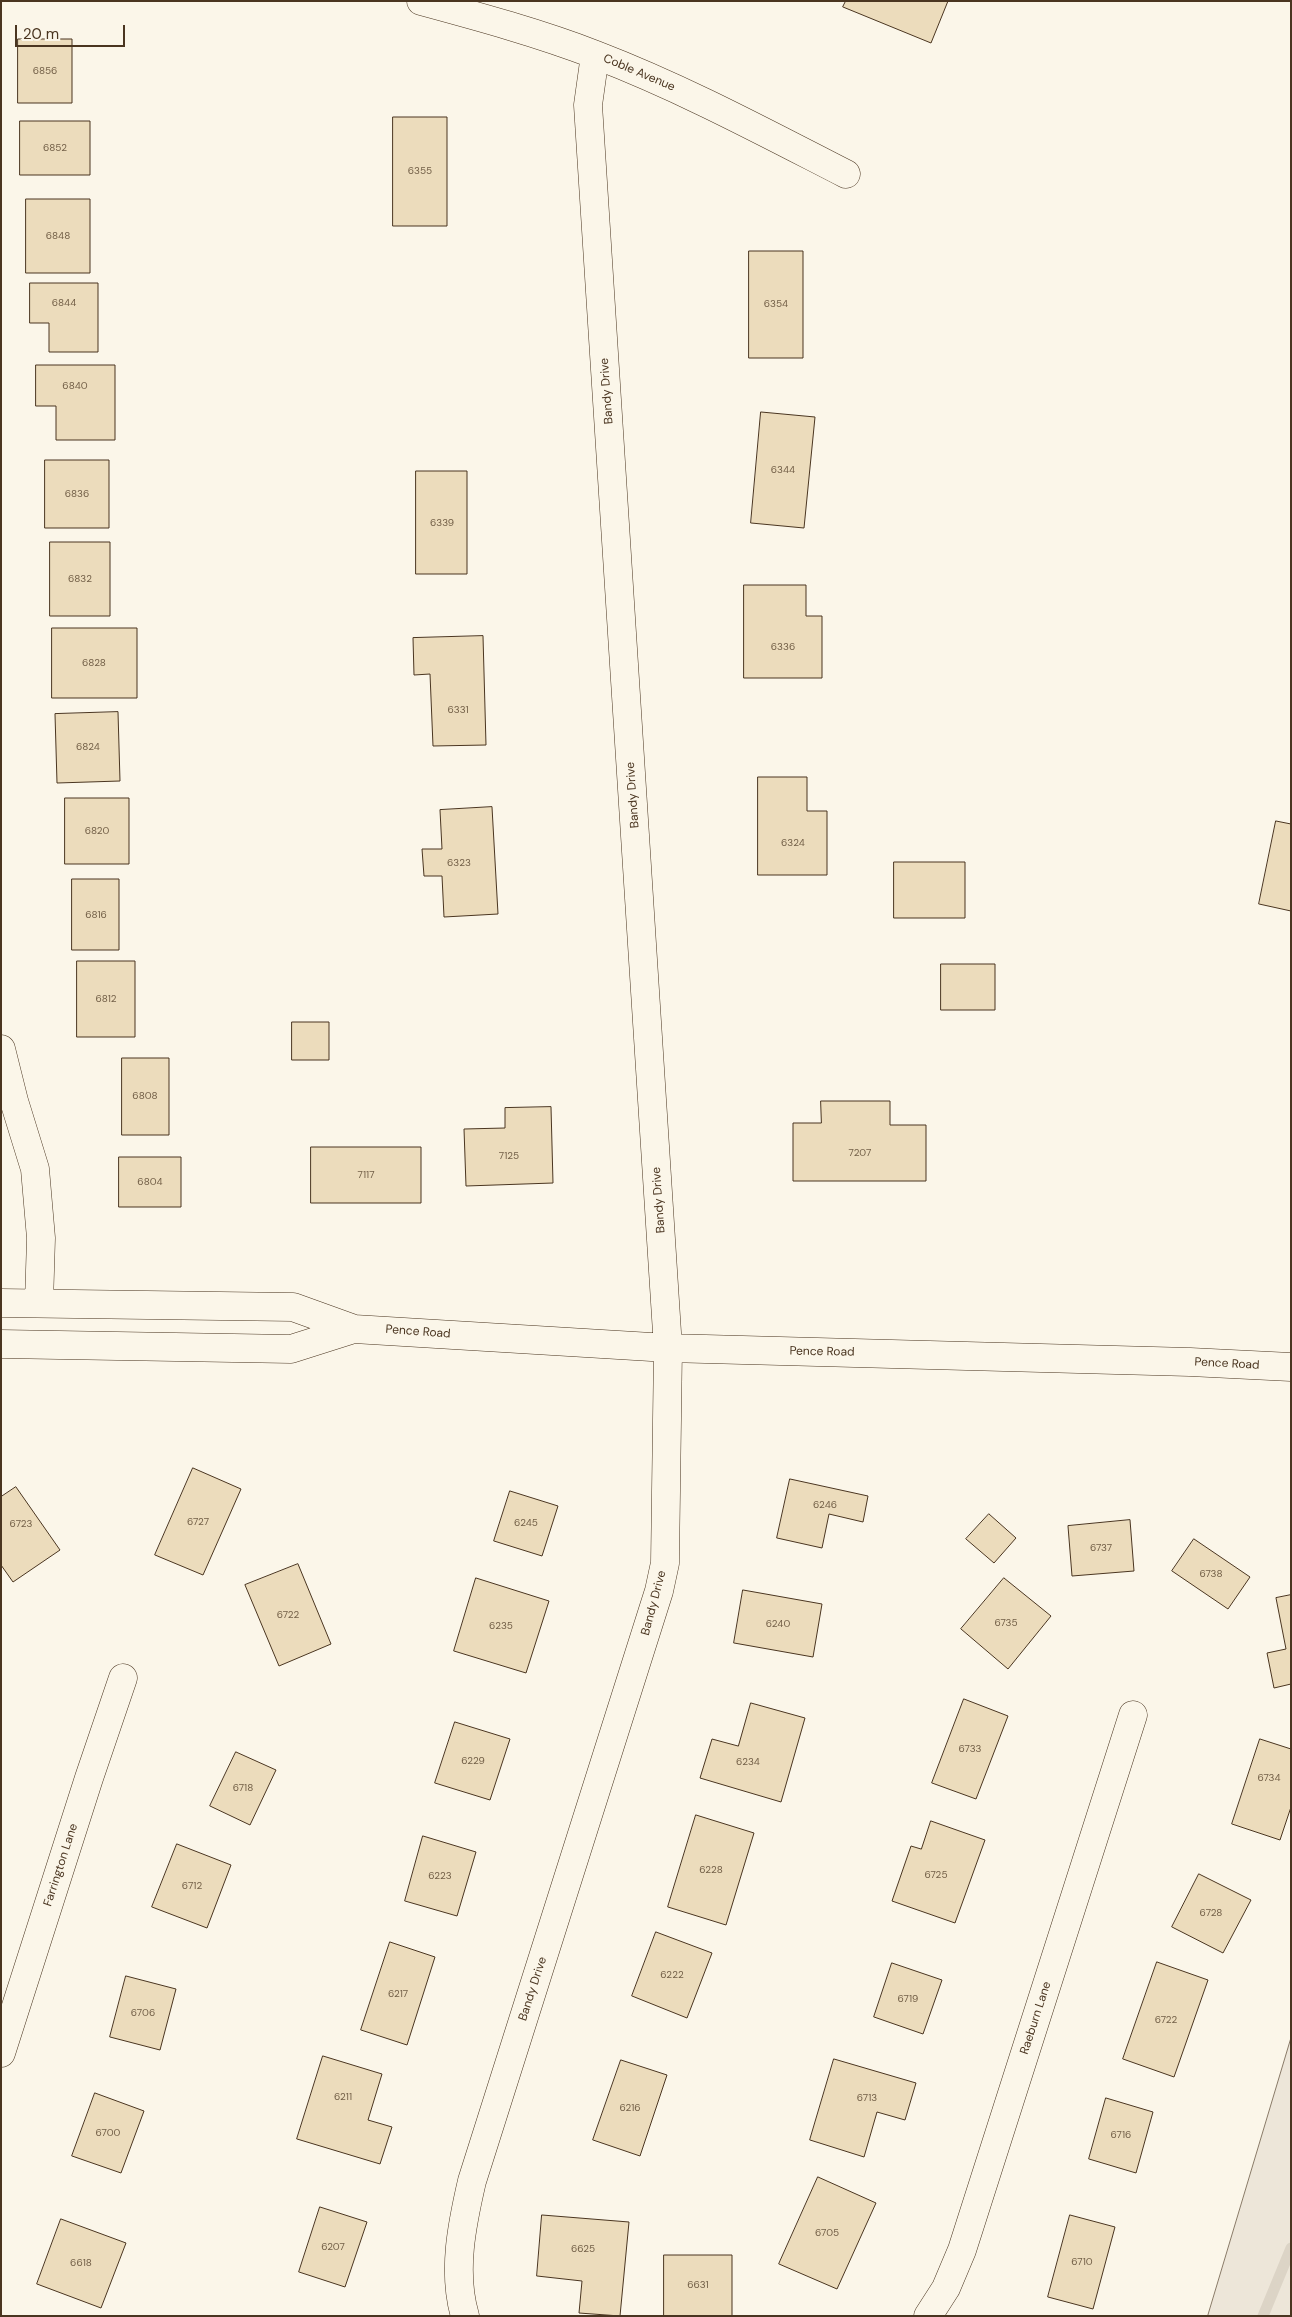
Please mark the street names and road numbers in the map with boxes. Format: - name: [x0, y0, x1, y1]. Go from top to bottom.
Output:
- street label: Coble Avenue: [601, 51, 677, 95]
- street label: Bandy Drive: [597, 357, 617, 425]
- street label: Bandy Drive: [623, 761, 643, 829]
- street label: Bandy Drive: [649, 1166, 669, 1234]
- street label: Pence Road: [385, 1323, 451, 1341]
- street label: Pence Road: [789, 1344, 855, 1360]
- street label: Pence Road: [1194, 1355, 1260, 1373]
- street label: Bandy Drive: [638, 1569, 670, 1637]
- street label: Farrington Lane: [41, 1822, 81, 1908]
- street label: Bandy Drive: [516, 1955, 550, 2023]
- street label: Raeburn Lane: [1017, 1980, 1055, 2056]

